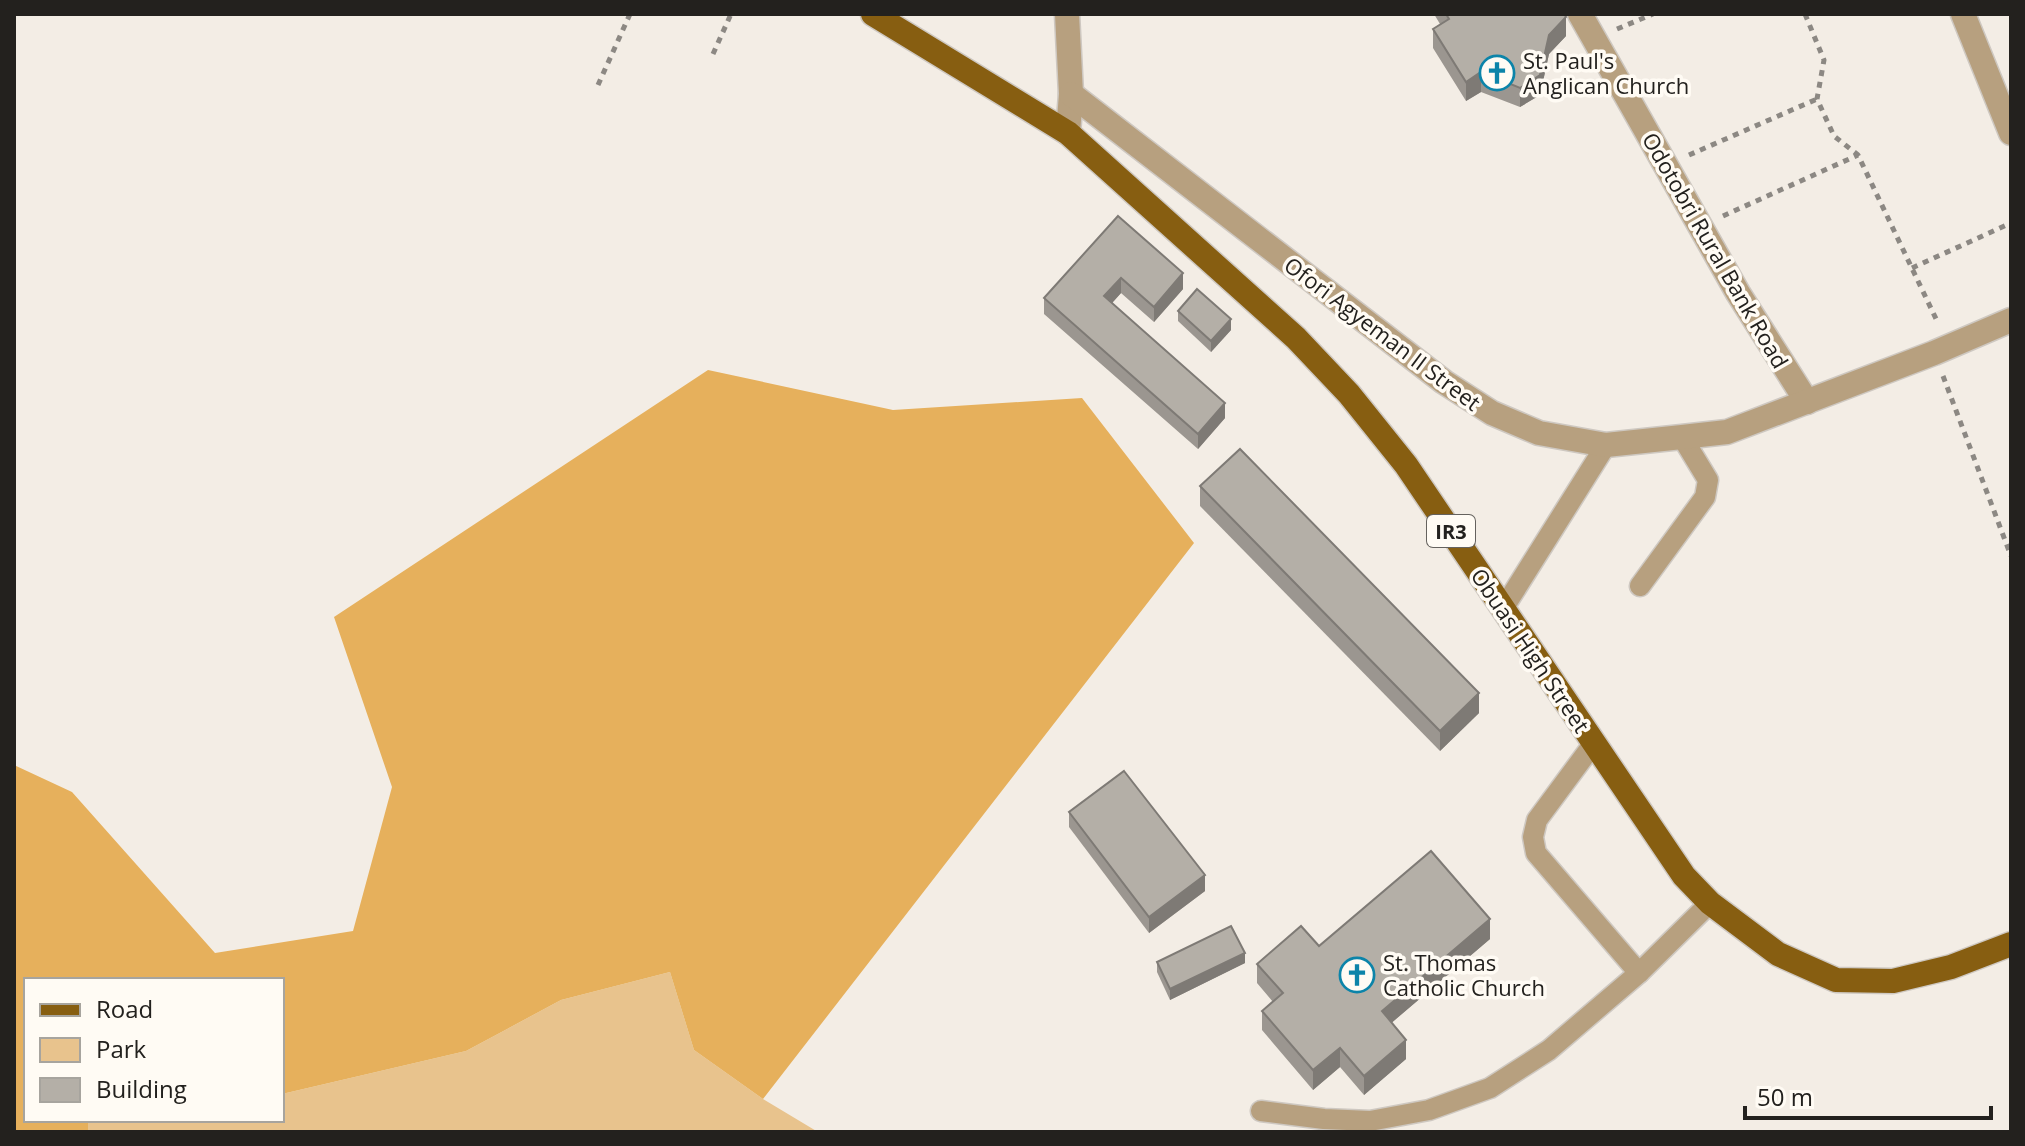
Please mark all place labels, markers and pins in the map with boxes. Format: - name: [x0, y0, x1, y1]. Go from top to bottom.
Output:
- place label: St. Paul's Anglican Church: [1523, 45, 1689, 100]
- church icon: St. Paul's Anglican Church: [1478, 54, 1516, 92]
- place label: St. Thomas Catholic Church: [1383, 947, 1545, 1002]
- church icon: St. Thomas Catholic Church: [1338, 956, 1376, 994]

